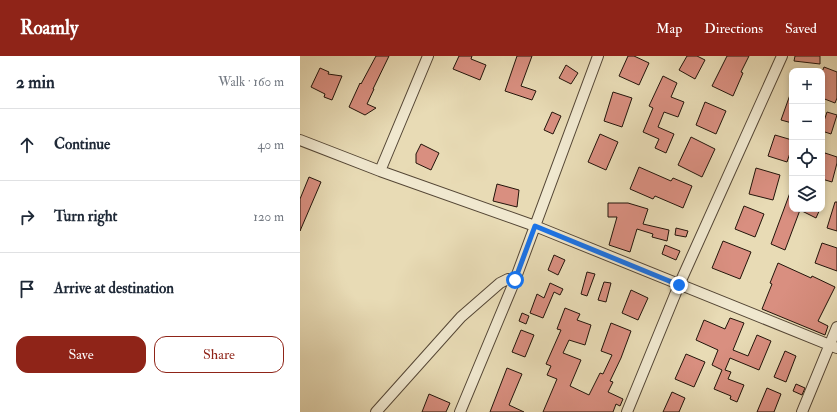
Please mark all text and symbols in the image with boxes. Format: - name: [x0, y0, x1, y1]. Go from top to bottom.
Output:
- text: Roamly: [20, 16, 78, 40]
- text: Map: [656, 20, 682, 37]
- text: Directions: [704, 20, 763, 37]
- text: Saved: [785, 20, 817, 37]
- map controls: [789, 68, 825, 212]
- button: +: [789, 68, 825, 104]
- text: 2 min: [16, 72, 55, 93]
- text: Walk · 160 m: [218, 74, 284, 90]
- button: −: [789, 104, 825, 140]
- icon: ahead: [16, 134, 38, 156]
- text: Continue: [54, 135, 110, 154]
- text: 40 m: [258, 137, 284, 153]
- button: locate: [789, 140, 825, 176]
- button: layers: [789, 176, 825, 212]
- icon: right: [16, 206, 38, 228]
- text: Turn right: [54, 207, 117, 226]
- text: 120 m: [253, 209, 284, 225]
- route start: [506, 271, 524, 289]
- route end: [670, 276, 688, 294]
- icon: arrive: [16, 278, 38, 300]
- text: Arrive at destination: [54, 279, 174, 298]
- button: Save: [16, 336, 146, 373]
- button: Share: [154, 336, 284, 373]

